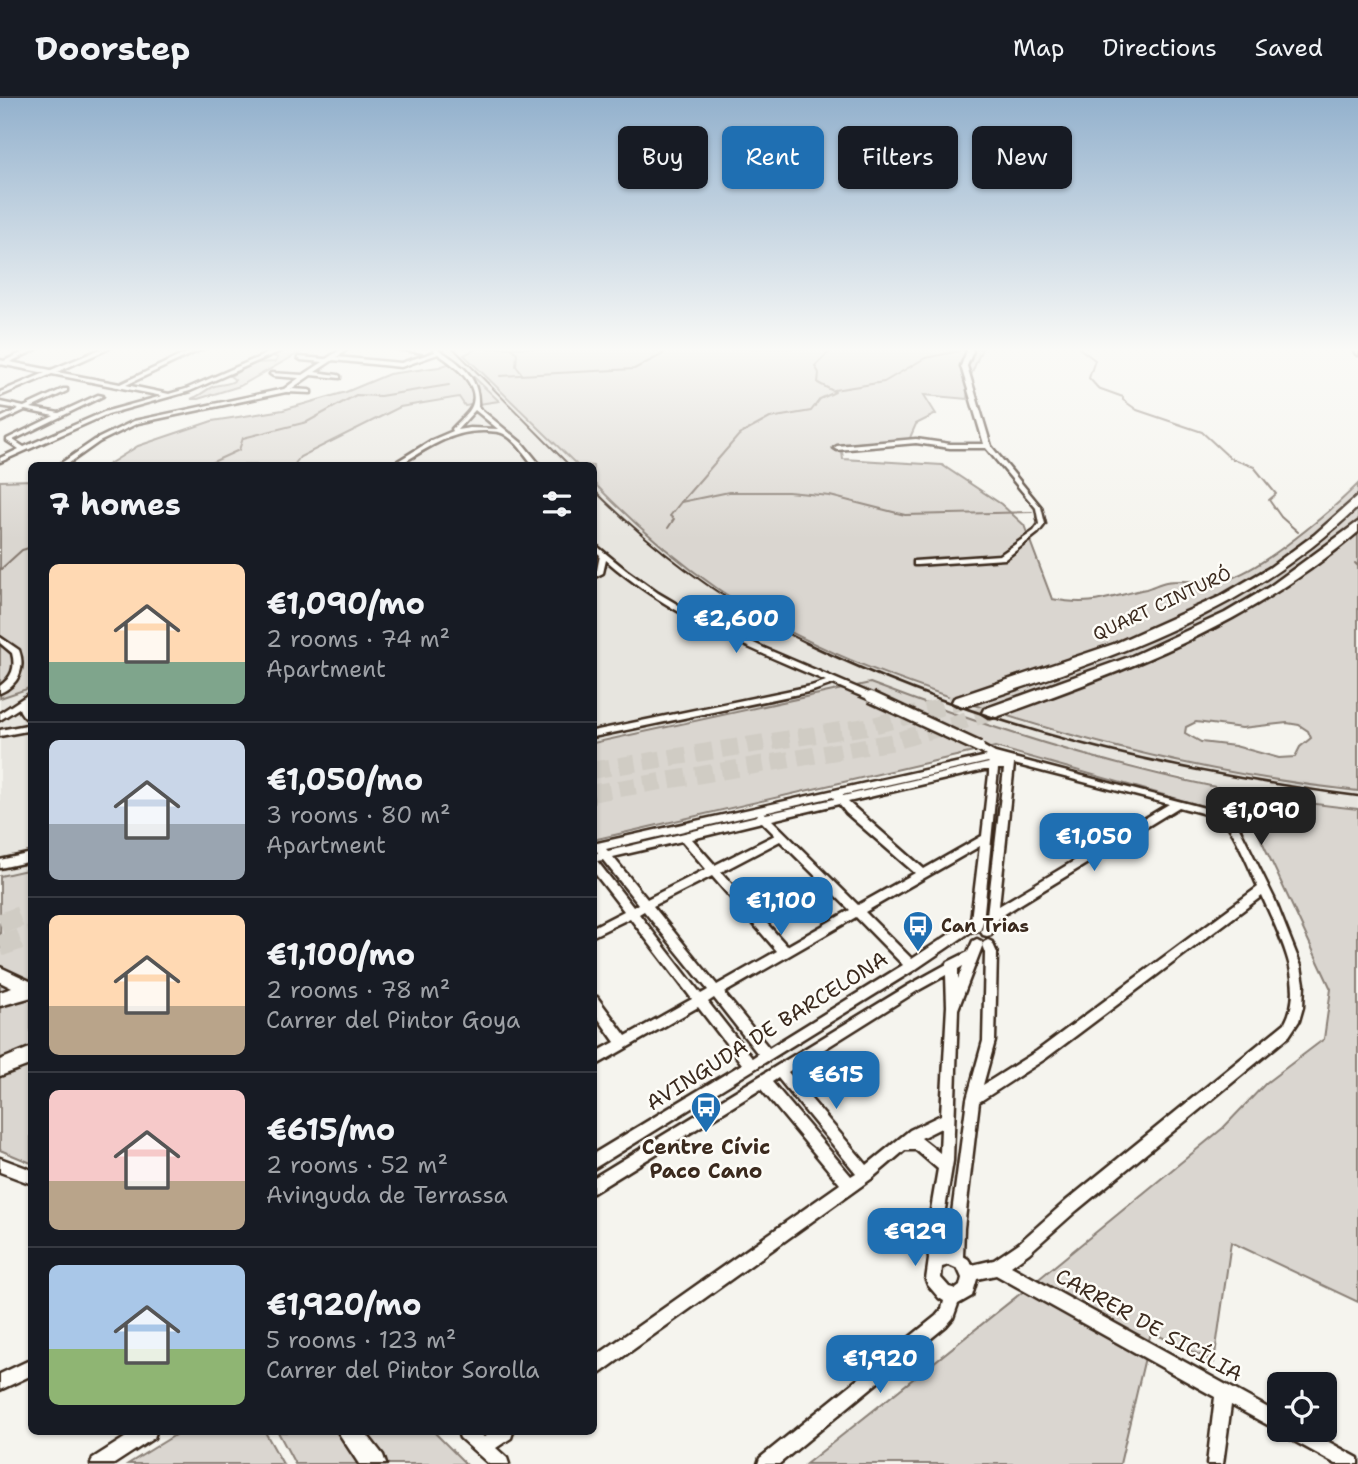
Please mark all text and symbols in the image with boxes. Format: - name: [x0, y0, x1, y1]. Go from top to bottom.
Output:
- text: Doorstep: [35, 26, 190, 71]
- text: Map: [1013, 32, 1064, 64]
- text: Directions: [1102, 32, 1217, 64]
- text: Saved: [1255, 32, 1323, 64]
- chip: Buy: [618, 126, 708, 189]
- chip: Rent: [722, 126, 824, 189]
- chip: Filters: [838, 126, 958, 189]
- chip: New: [972, 126, 1072, 189]
- text: 7 homes: [49, 484, 181, 525]
- icon: filters: [538, 485, 576, 523]
- street label: QUART CINTURÓ: [1089, 561, 1235, 647]
- text: €1,090/mo: [266, 583, 425, 624]
- icon: home: [105, 592, 189, 676]
- pin: €2,600: [679, 596, 793, 655]
- text: €2,600: [693, 603, 779, 633]
- text: 2 rooms · 74 m²: [266, 624, 450, 654]
- text: Apartment: [266, 654, 386, 684]
- text: €1,050/mo: [266, 759, 423, 800]
- icon: home: [105, 768, 189, 852]
- pin: €1,090: [1204, 788, 1318, 847]
- text: €1,090: [1222, 795, 1300, 825]
- text: 3 rooms · 80 m²: [266, 800, 451, 830]
- pin: €1,050: [1037, 814, 1151, 873]
- text: €1,050: [1056, 821, 1132, 851]
- text: Apartment: [266, 830, 386, 860]
- pin: €1,100: [724, 878, 838, 937]
- text: €1,100: [746, 885, 816, 915]
- bus stop icon: Can Trias: [901, 909, 935, 953]
- place label: Can Trias: [941, 914, 1029, 938]
- text: €1,100/mo: [266, 934, 415, 975]
- icon: home: [105, 943, 189, 1027]
- street label: AVINGUDA DE BARCELONA: [641, 945, 893, 1117]
- text: 2 rooms · 78 m²: [266, 975, 450, 1005]
- text: Carrer del Pintor Goya: [266, 1005, 520, 1035]
- pin: €615: [795, 1052, 877, 1111]
- text: €615: [808, 1059, 864, 1089]
- bus stop icon: Centre Cívic Paco Cano: [689, 1090, 723, 1134]
- text: €615/mo: [266, 1109, 395, 1150]
- icon: home: [105, 1118, 189, 1202]
- place label: Centre Cívic Paco Cano: [642, 1133, 770, 1185]
- text: 2 rooms · 52 m²: [266, 1150, 448, 1180]
- text: Avinguda de Terrassa: [266, 1180, 508, 1210]
- pin: €929: [874, 1208, 956, 1268]
- text: €929: [883, 1216, 947, 1246]
- street label: CARRER DE SICÍLIA: [1050, 1261, 1248, 1388]
- text: €1,920/mo: [266, 1284, 422, 1325]
- icon: home: [105, 1293, 189, 1377]
- text: 5 rooms · 123 m²: [266, 1325, 456, 1355]
- pin: €1,920: [823, 1336, 937, 1395]
- text: €1,920: [842, 1343, 918, 1373]
- text: Carrer del Pintor Sorolla: [266, 1355, 540, 1385]
- map controls: [1267, 1372, 1337, 1442]
- button: locate: [1267, 1372, 1337, 1442]

